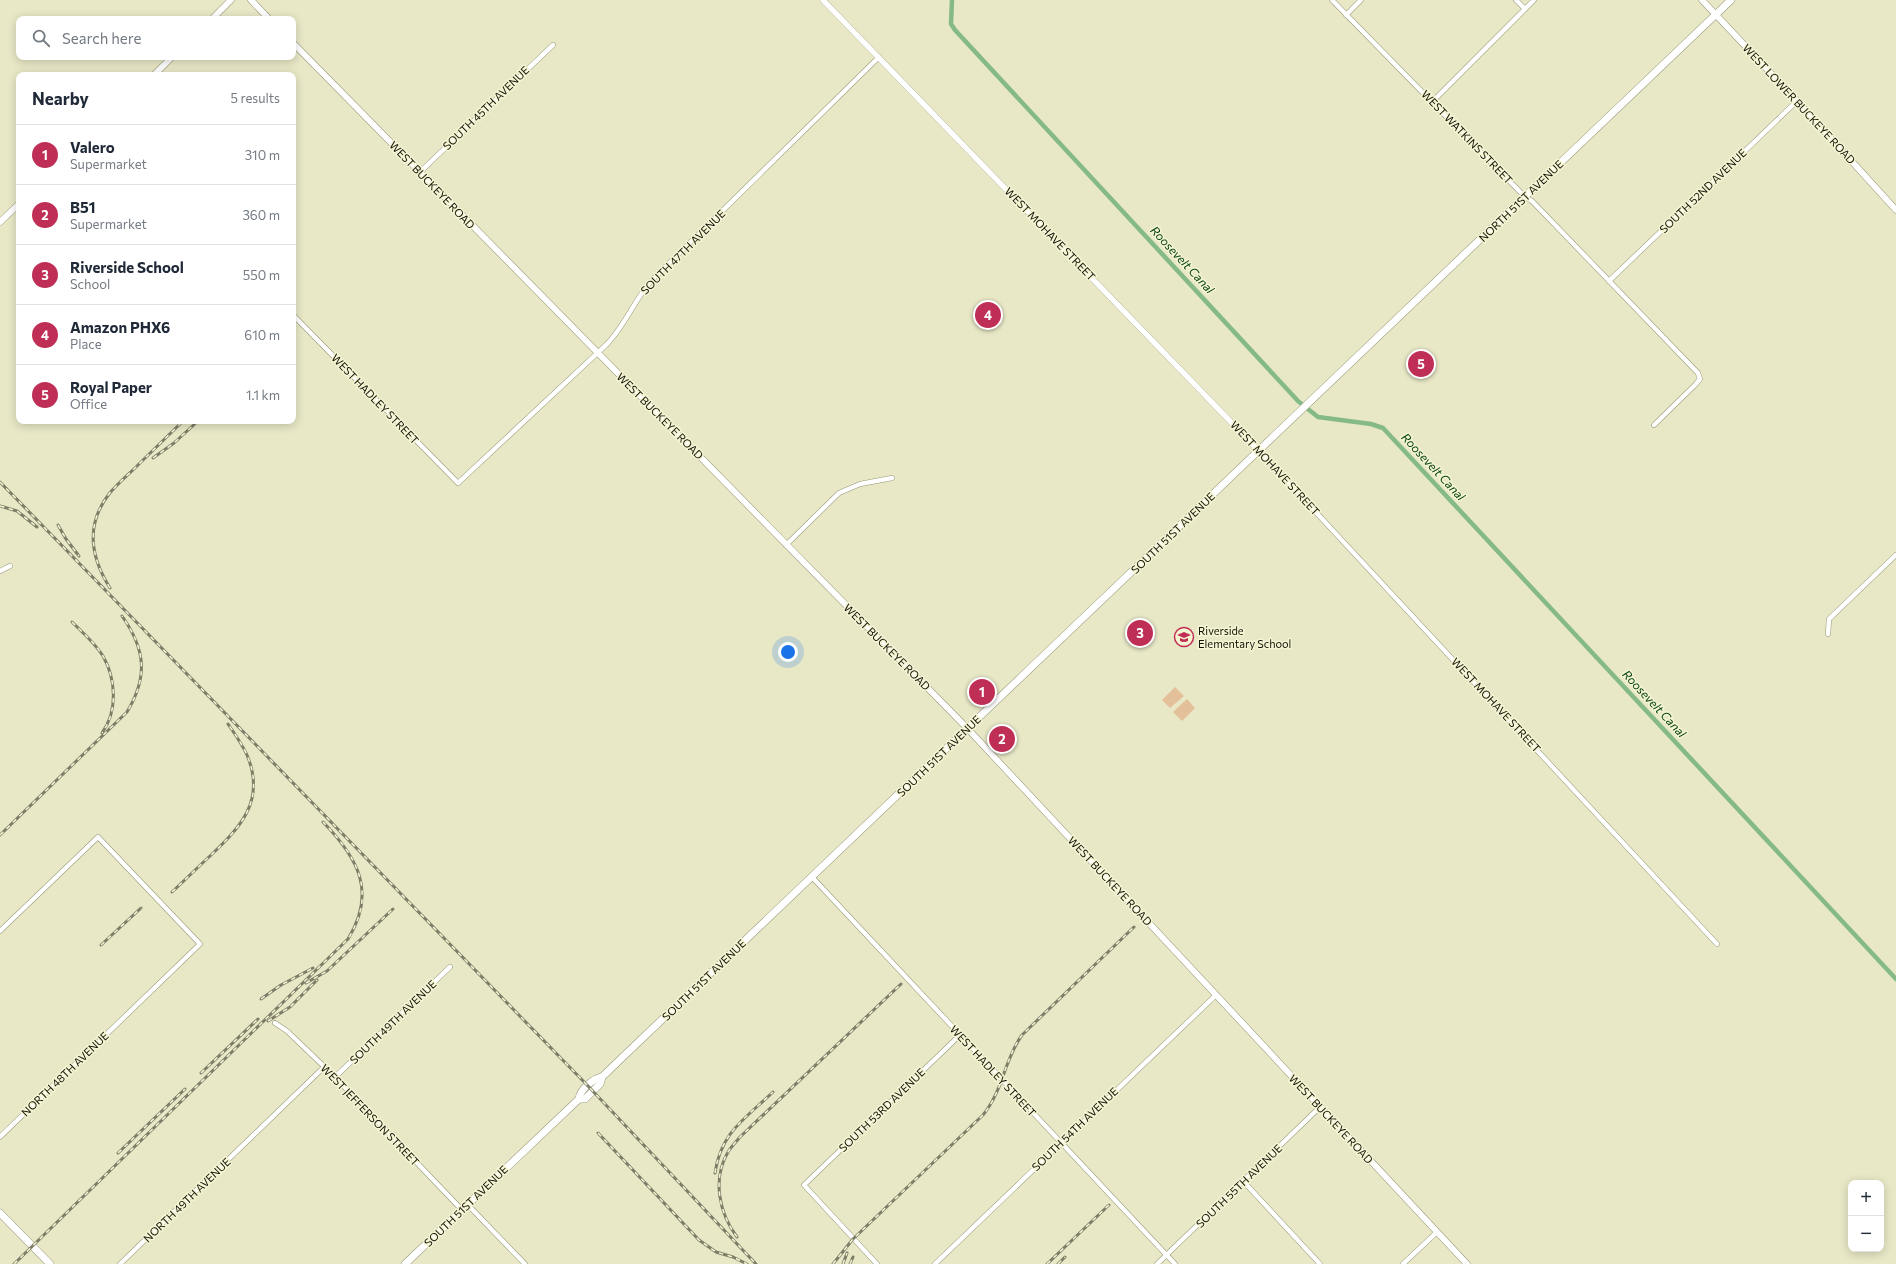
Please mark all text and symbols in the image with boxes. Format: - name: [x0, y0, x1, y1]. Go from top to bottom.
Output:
- search box: [16, 16, 296, 60]
- icon: search: [30, 27, 52, 49]
- text: Search here: [62, 29, 141, 47]
- street label: WEST LOWER BUCKEYE ROAD: [1740, 41, 1858, 166]
- street label: SOUTH 45TH AVENUE: [440, 63, 531, 152]
- street label: WEST WATKINS STREET: [1419, 87, 1516, 186]
- text: Nearby: [32, 88, 89, 109]
- text: 5 results: [230, 90, 280, 106]
- text: Valero: [70, 138, 115, 156]
- street label: WEST BUCKEYE ROAD: [387, 138, 478, 231]
- street label: SOUTH 52ND AVENUE: [1657, 146, 1749, 235]
- text: 1: [42, 147, 48, 163]
- text: 310 m: [245, 147, 280, 163]
- text: Supermarket: [70, 156, 147, 172]
- street label: NORTH 51ST AVENUE: [1476, 157, 1565, 244]
- street label: WEST MOHAVE STREET: [1002, 184, 1098, 283]
- text: B51: [70, 198, 95, 216]
- text: 2: [41, 207, 49, 223]
- text: 360 m: [242, 207, 280, 223]
- street label: SOUTH 47TH AVENUE: [638, 207, 728, 297]
- text: Supermarket: [70, 216, 147, 232]
- water label: Roosevelt Canal: [1148, 223, 1218, 297]
- text: Riverside School: [70, 258, 184, 276]
- text: 3: [41, 267, 49, 283]
- text: 550 m: [243, 267, 280, 283]
- text: School: [70, 276, 110, 292]
- pin: 4: [975, 300, 1001, 330]
- text: Amazon PHX6: [70, 318, 170, 336]
- text: 4: [41, 327, 49, 343]
- text: 610 m: [244, 327, 280, 343]
- text: Place: [70, 336, 102, 352]
- pin: 5: [1408, 349, 1434, 379]
- street label: WEST HADLEY STREET: [329, 351, 422, 446]
- street label: WEST BUCKEYE ROAD: [614, 370, 706, 462]
- text: Royal Paper: [70, 378, 152, 396]
- text: 5: [41, 387, 49, 403]
- text: 1.1 km: [246, 387, 280, 403]
- text: Office: [70, 396, 107, 412]
- street label: WEST MOHAVE STREET: [1228, 418, 1323, 518]
- water label: Roosevelt Canal: [1399, 430, 1469, 504]
- street label: SOUTH 51ST AVENUE: [1128, 489, 1217, 576]
- street label: WEST BUCKEYE ROAD: [841, 601, 933, 693]
- pin: 3: [1127, 618, 1153, 648]
- place label: Riverside Elementary School: [1198, 624, 1291, 650]
- school or university icon: Riverside Elementary School: [1173, 626, 1195, 648]
- your location: [778, 642, 798, 662]
- street label: WEST MOHAVE STREET: [1449, 655, 1544, 755]
- water label: Roosevelt Canal: [1620, 667, 1690, 741]
- pin: 1: [969, 677, 995, 707]
- street label: SOUTH 51ST AVENUE: [894, 712, 983, 799]
- pin: 2: [989, 724, 1015, 754]
- street label: WEST BUCKEYE ROAD: [1066, 833, 1155, 928]
- street label: SOUTH 51ST AVENUE: [659, 936, 748, 1023]
- street label: SOUTH 49TH AVENUE: [347, 977, 439, 1066]
- street label: WEST HADLEY STREET: [948, 1022, 1039, 1119]
- street label: NORTH 48TH AVENUE: [18, 1029, 111, 1119]
- street label: WEST JEFFERSON STREET: [318, 1061, 422, 1169]
- street label: SOUTH 53RD AVENUE: [836, 1065, 927, 1154]
- street label: WEST BUCKEYE ROAD: [1287, 1071, 1376, 1166]
- street label: SOUTH 54TH AVENUE: [1029, 1084, 1120, 1173]
- street label: SOUTH 55TH AVENUE: [1193, 1141, 1284, 1230]
- street label: NORTH 49TH AVENUE: [140, 1155, 233, 1245]
- street label: SOUTH 51ST AVENUE: [421, 1162, 510, 1249]
- map controls: [1848, 1180, 1884, 1252]
- button: +: [1848, 1180, 1884, 1216]
- button: −: [1848, 1216, 1884, 1252]

